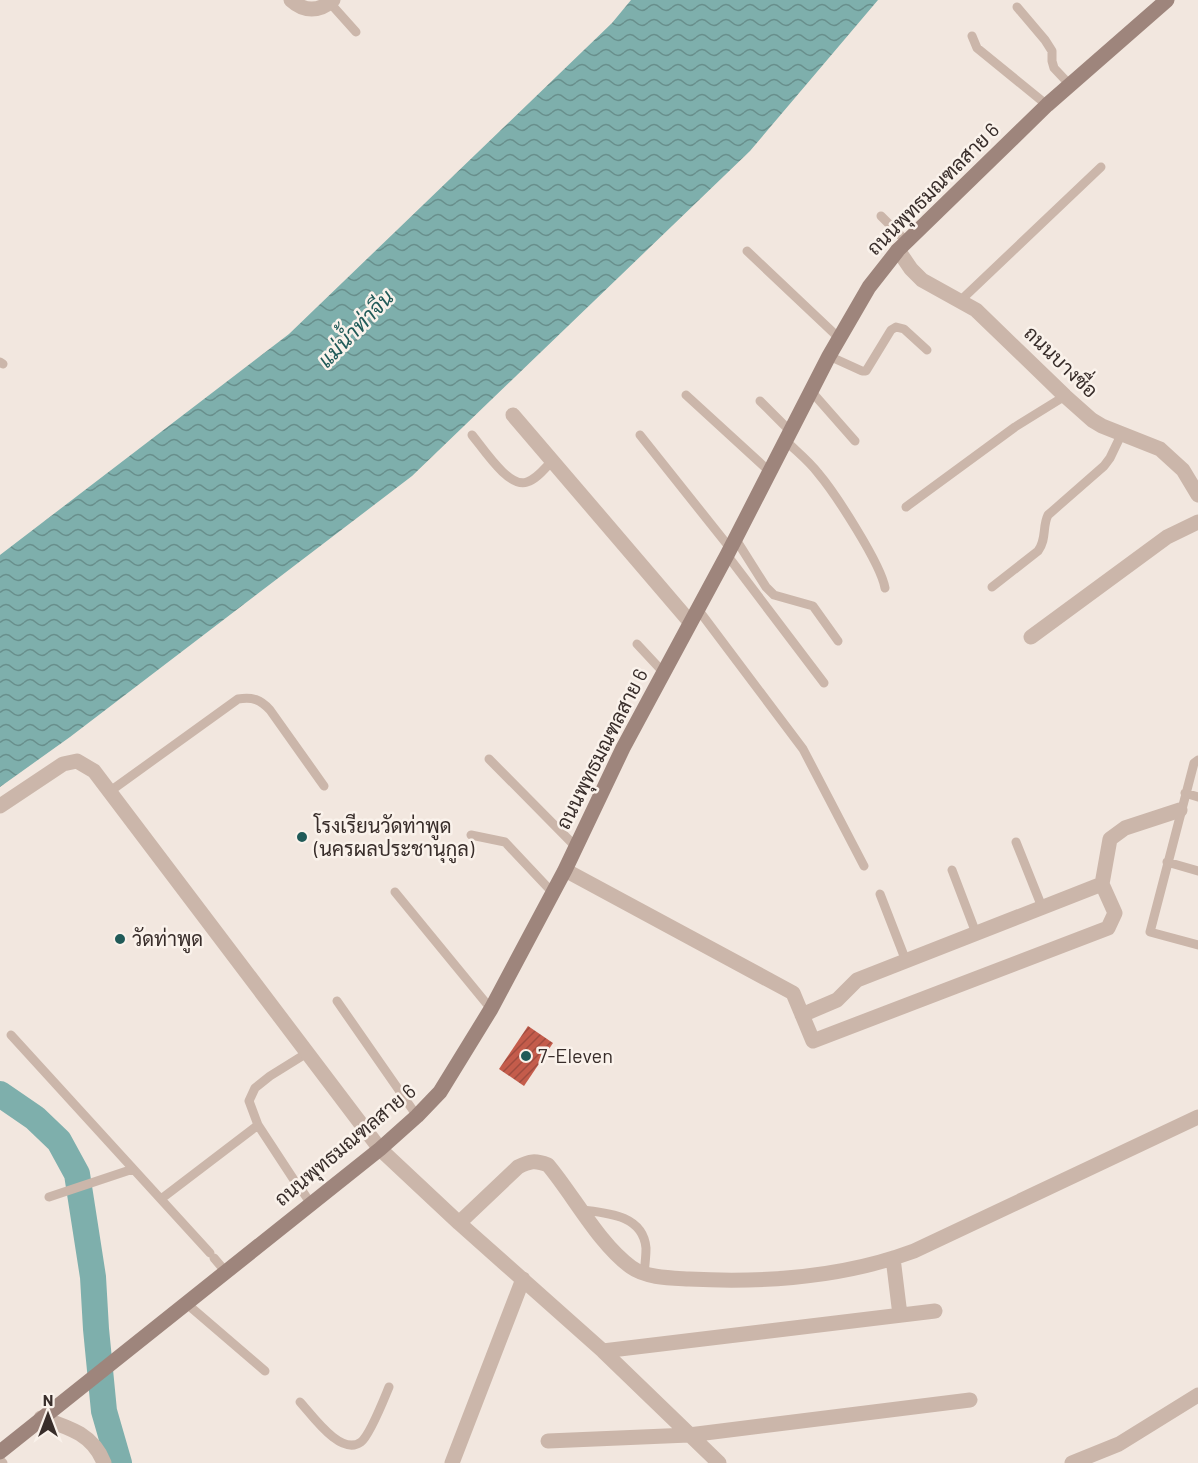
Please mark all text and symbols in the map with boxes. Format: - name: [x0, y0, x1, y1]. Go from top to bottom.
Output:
- street label: ถนนพุทธมณฑลสาย 6: [861, 117, 1006, 262]
- water label: แม่น้ำท่าจีน: [309, 281, 398, 372]
- street label: ถนนบางซื่อ: [1020, 318, 1106, 402]
- street label: ถนนพุทธมณฑลสาย 6: [550, 664, 655, 834]
- place label: โรงเรียนวัดท่าพูด (นครผลประชานุกูล): [313, 813, 475, 864]
- marker: โรงเรียนวัดท่าพูด (นครผลประชานุกูล): [295, 830, 309, 844]
- place label: วัดท่าพูด: [132, 926, 203, 954]
- marker: วัดท่าพูด: [113, 932, 127, 946]
- place label: 7-Eleven: [538, 1043, 613, 1067]
- marker: 7-Eleven: [519, 1049, 533, 1063]
- street label: ถนนพุทธมณฑลสาย 6: [269, 1078, 422, 1213]
- north arrow: [18, 1385, 78, 1445]
- text: N: [43, 1390, 53, 1409]

